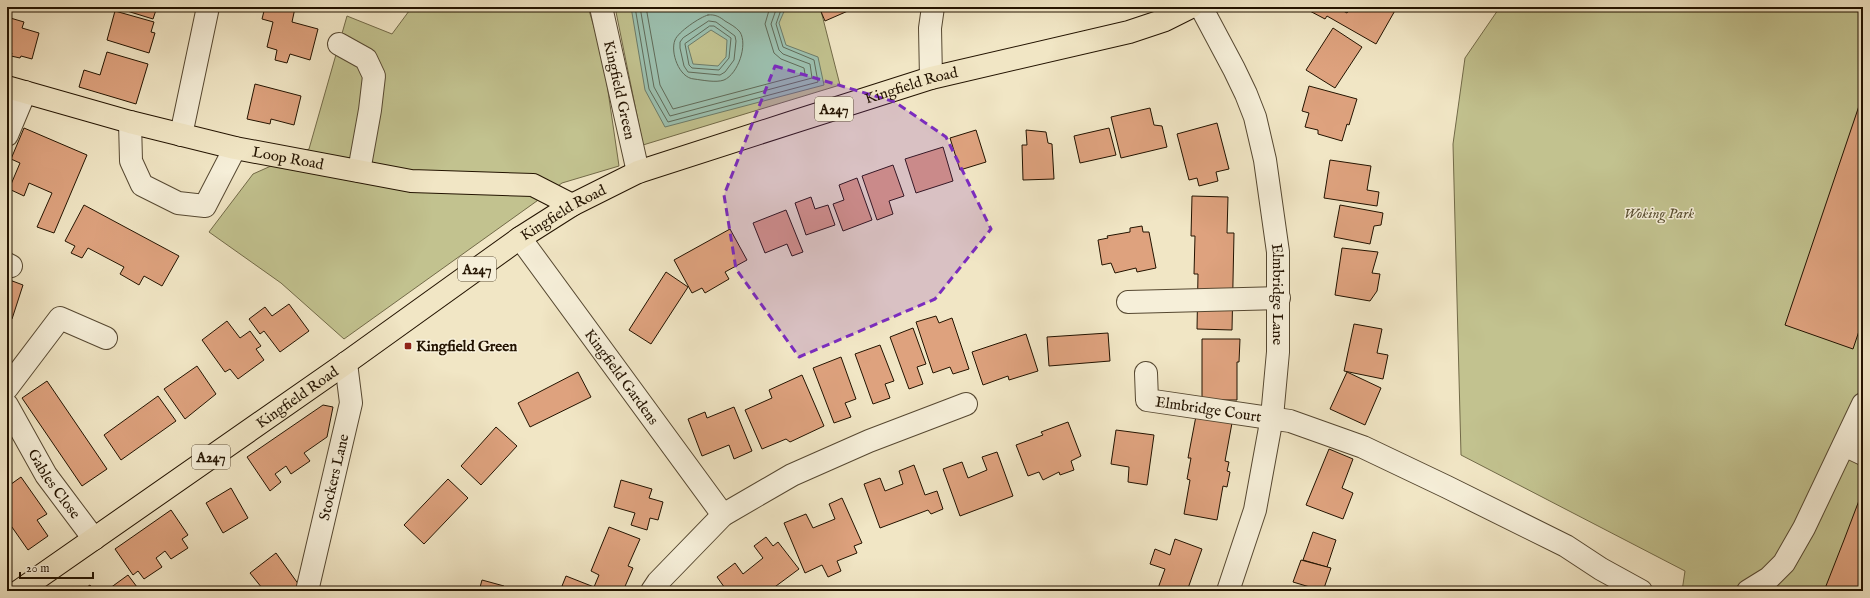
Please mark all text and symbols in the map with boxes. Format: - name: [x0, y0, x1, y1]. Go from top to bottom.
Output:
- street label: Kingfield Green: [599, 39, 639, 142]
- street label: Kingfield Road: [863, 63, 961, 108]
- road number: A247: [815, 97, 853, 121]
- street label: Loop Road: [251, 142, 326, 175]
- street label: Kingfield Road: [517, 180, 610, 245]
- park label: Woking Park: [1624, 204, 1694, 224]
- street label: Elmbridge Lane: [1267, 242, 1287, 345]
- road number: A247: [458, 257, 496, 281]
- street label: Kingfield Gardens: [580, 325, 663, 429]
- place label: Kingfield Green: [416, 337, 517, 356]
- marker: Kingfield Green: [403, 341, 413, 351]
- street label: Kingfield Road: [253, 362, 343, 433]
- street label: Elmbridge Court: [1154, 392, 1263, 427]
- street label: Stockers Lane: [315, 432, 353, 522]
- road number: A247: [192, 445, 230, 469]
- street label: Gables Close: [23, 446, 85, 523]
- scale bar: [20, 554, 93, 580]
- text: 20 m: [26, 561, 49, 576]

